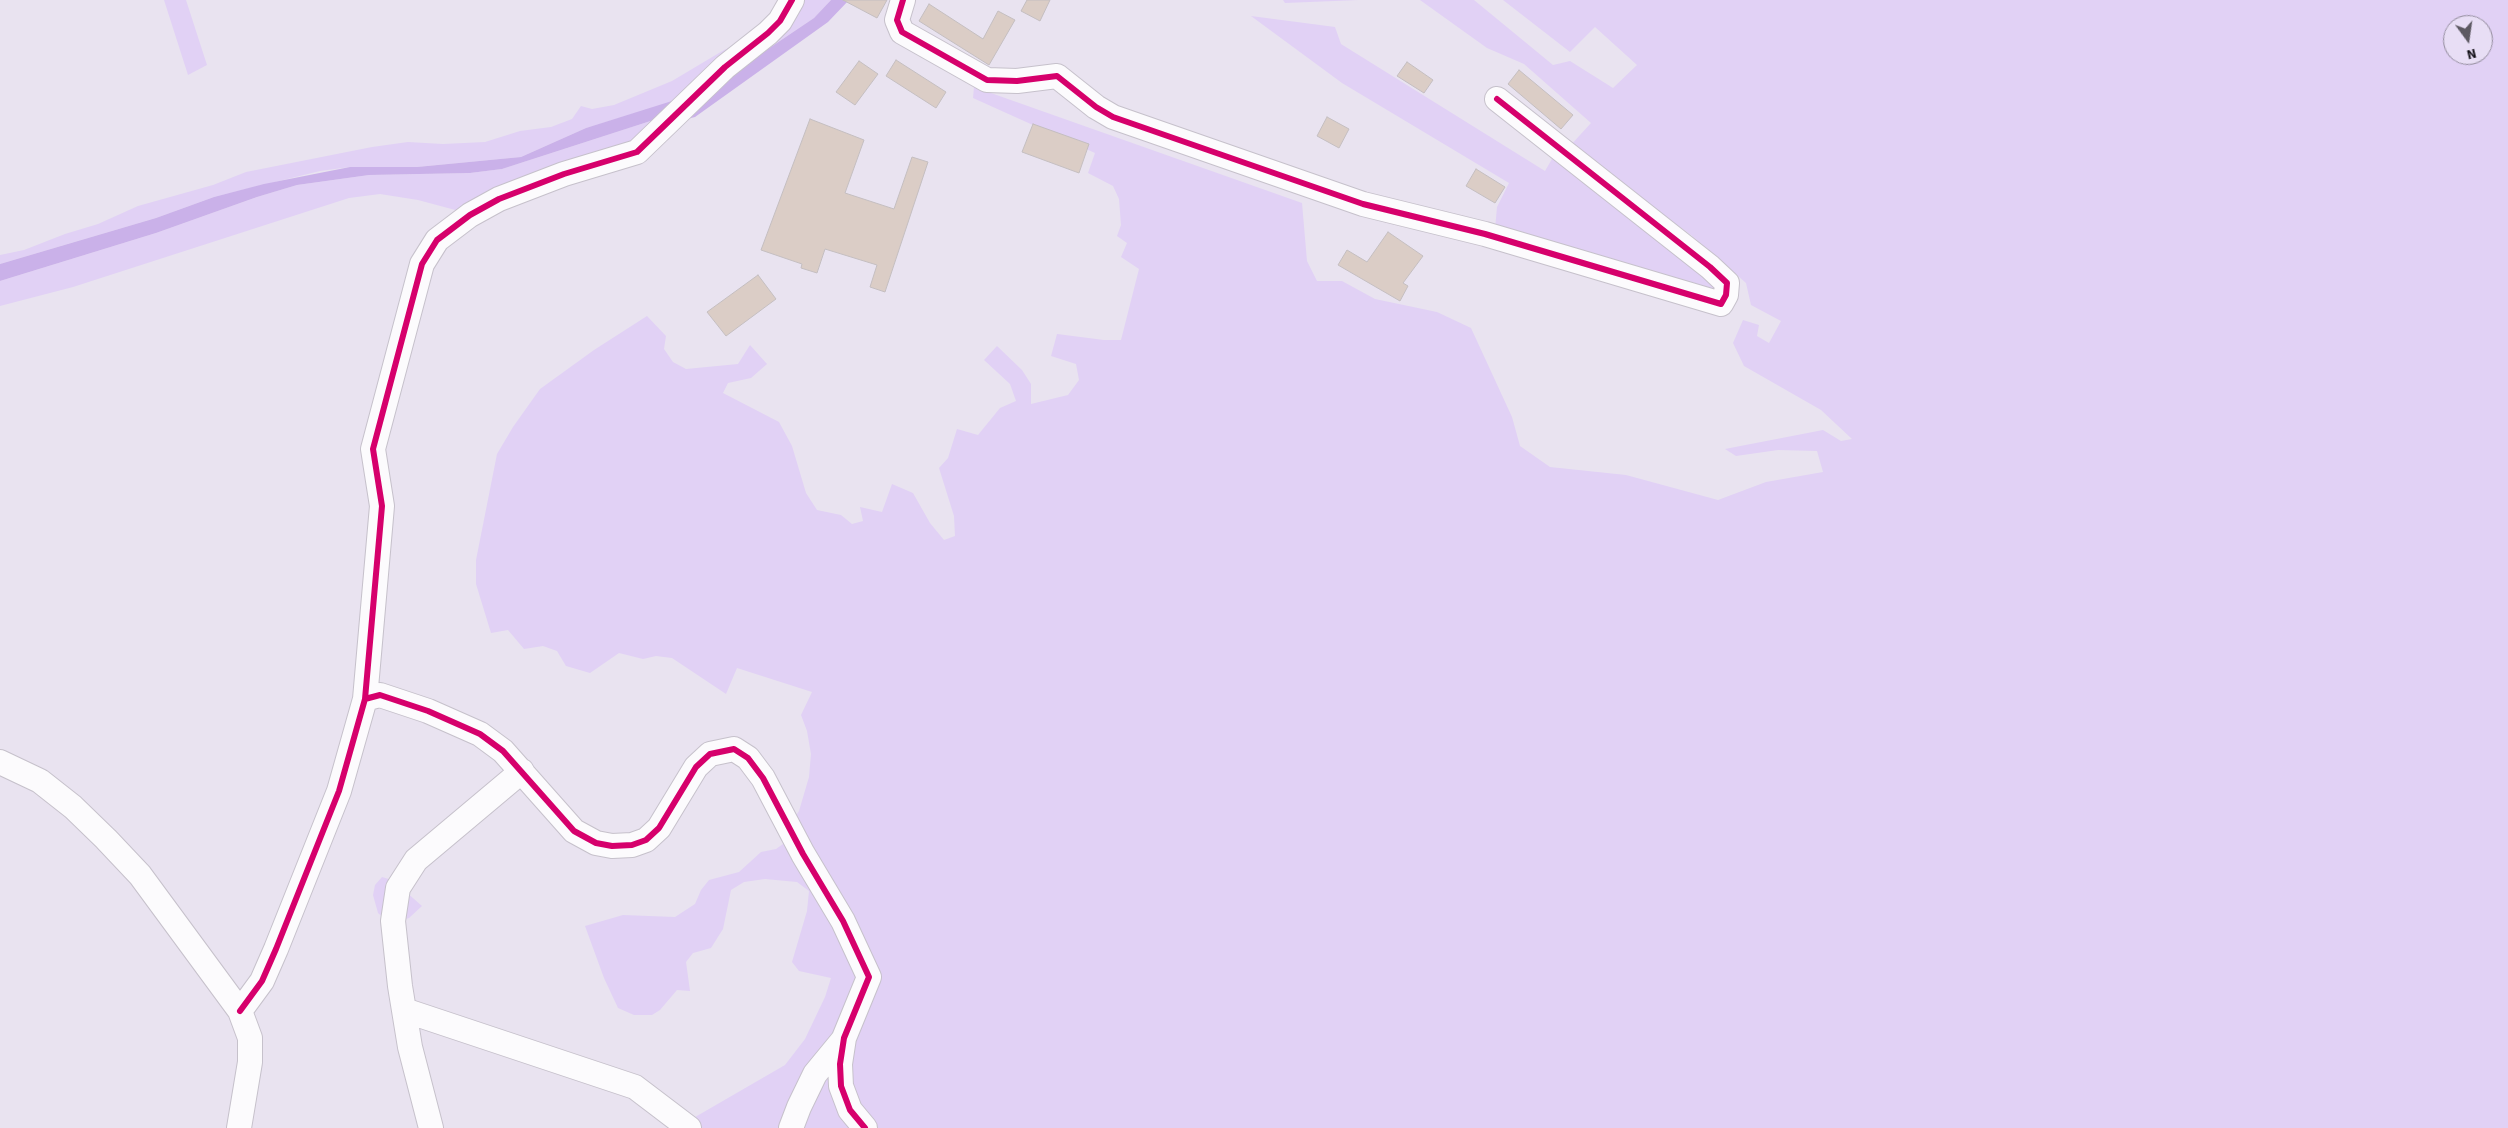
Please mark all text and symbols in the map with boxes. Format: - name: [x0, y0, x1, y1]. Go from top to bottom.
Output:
- north arrow: [2443, 15, 2493, 65]
- text: N: [2464, 43, 2478, 64]

